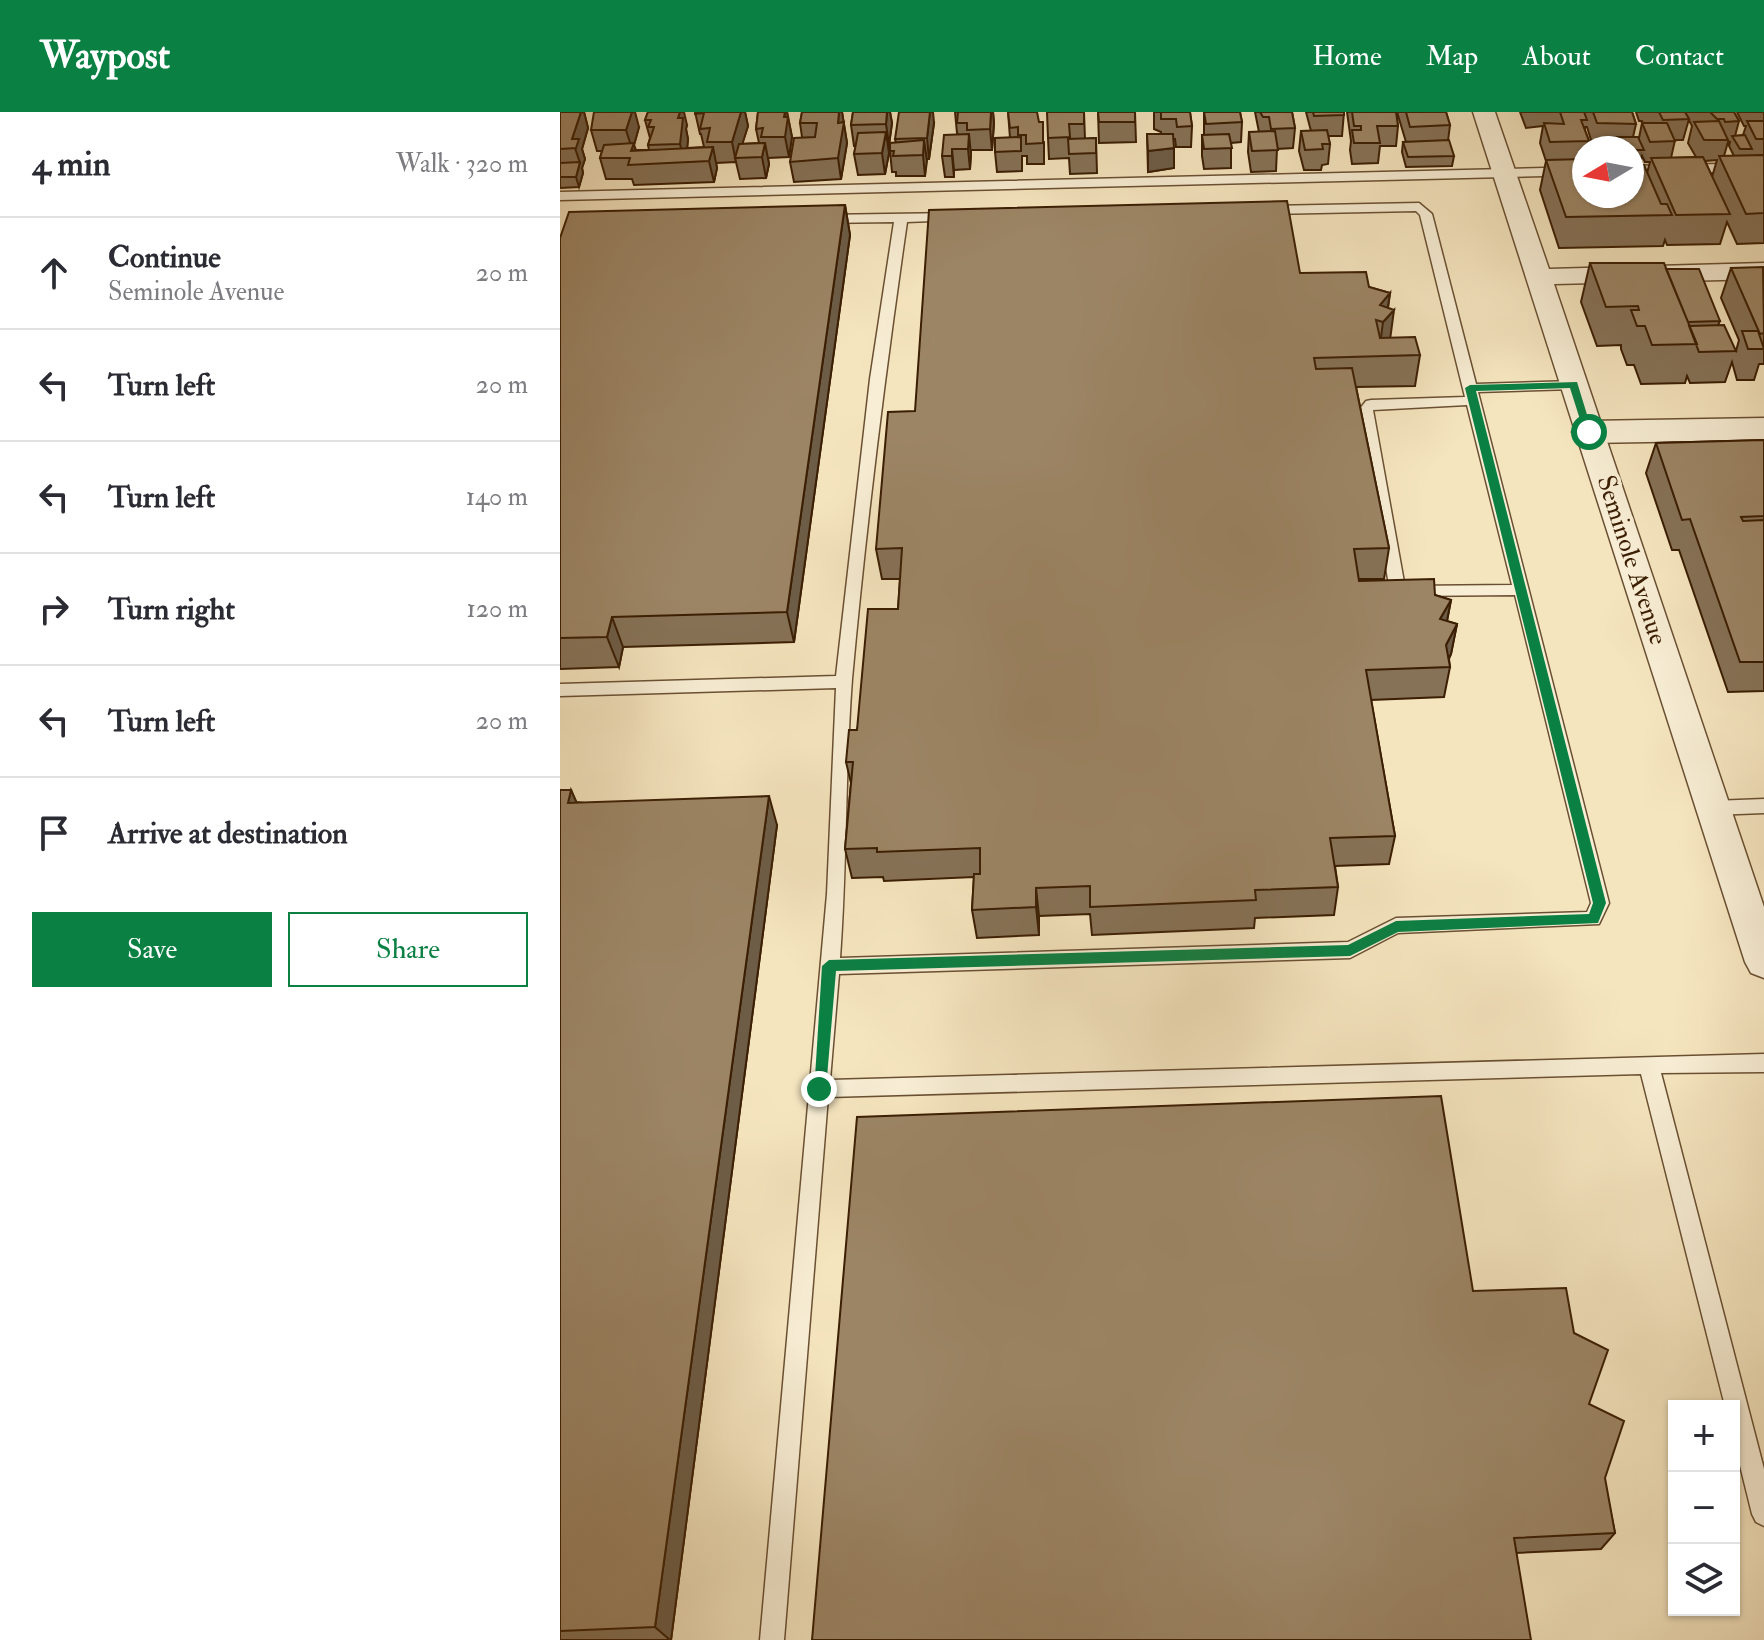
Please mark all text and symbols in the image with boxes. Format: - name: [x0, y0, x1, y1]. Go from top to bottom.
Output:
- text: Waypost: [40, 32, 170, 80]
- text: Home: [1312, 39, 1382, 74]
- text: Map: [1426, 39, 1478, 74]
- text: About: [1522, 39, 1591, 74]
- text: Contact: [1635, 39, 1724, 74]
- north arrow: [1572, 136, 1644, 208]
- text: 4 min: [32, 143, 110, 186]
- text: Walk · 320 m: [396, 148, 528, 180]
- text: Continue: [108, 239, 221, 276]
- icon: ahead: [32, 251, 76, 295]
- text: 20 m: [476, 257, 528, 289]
- text: Seminole Avenue: [108, 276, 284, 308]
- icon: left: [32, 363, 76, 407]
- text: Turn left: [108, 367, 215, 404]
- text: 20 m: [476, 369, 528, 401]
- route start: [1571, 414, 1607, 450]
- street label: Seminole Avenue: [1590, 471, 1674, 649]
- icon: left: [32, 475, 76, 519]
- text: Turn left: [108, 479, 215, 516]
- text: 140 m: [466, 481, 528, 513]
- icon: right: [32, 587, 76, 631]
- text: Turn right: [108, 591, 235, 628]
- text: 120 m: [467, 593, 528, 625]
- icon: left: [32, 699, 76, 743]
- text: Turn left: [108, 703, 215, 740]
- text: 20 m: [476, 705, 528, 737]
- icon: arrive: [32, 811, 76, 855]
- text: Arrive at destination: [108, 815, 348, 852]
- button: Save: [32, 912, 272, 987]
- button: Share: [288, 912, 528, 987]
- route end: [801, 1071, 837, 1107]
- map controls: [1668, 1400, 1740, 1616]
- button: +: [1668, 1400, 1740, 1472]
- button: −: [1668, 1472, 1740, 1544]
- button: layers: [1668, 1544, 1740, 1616]

